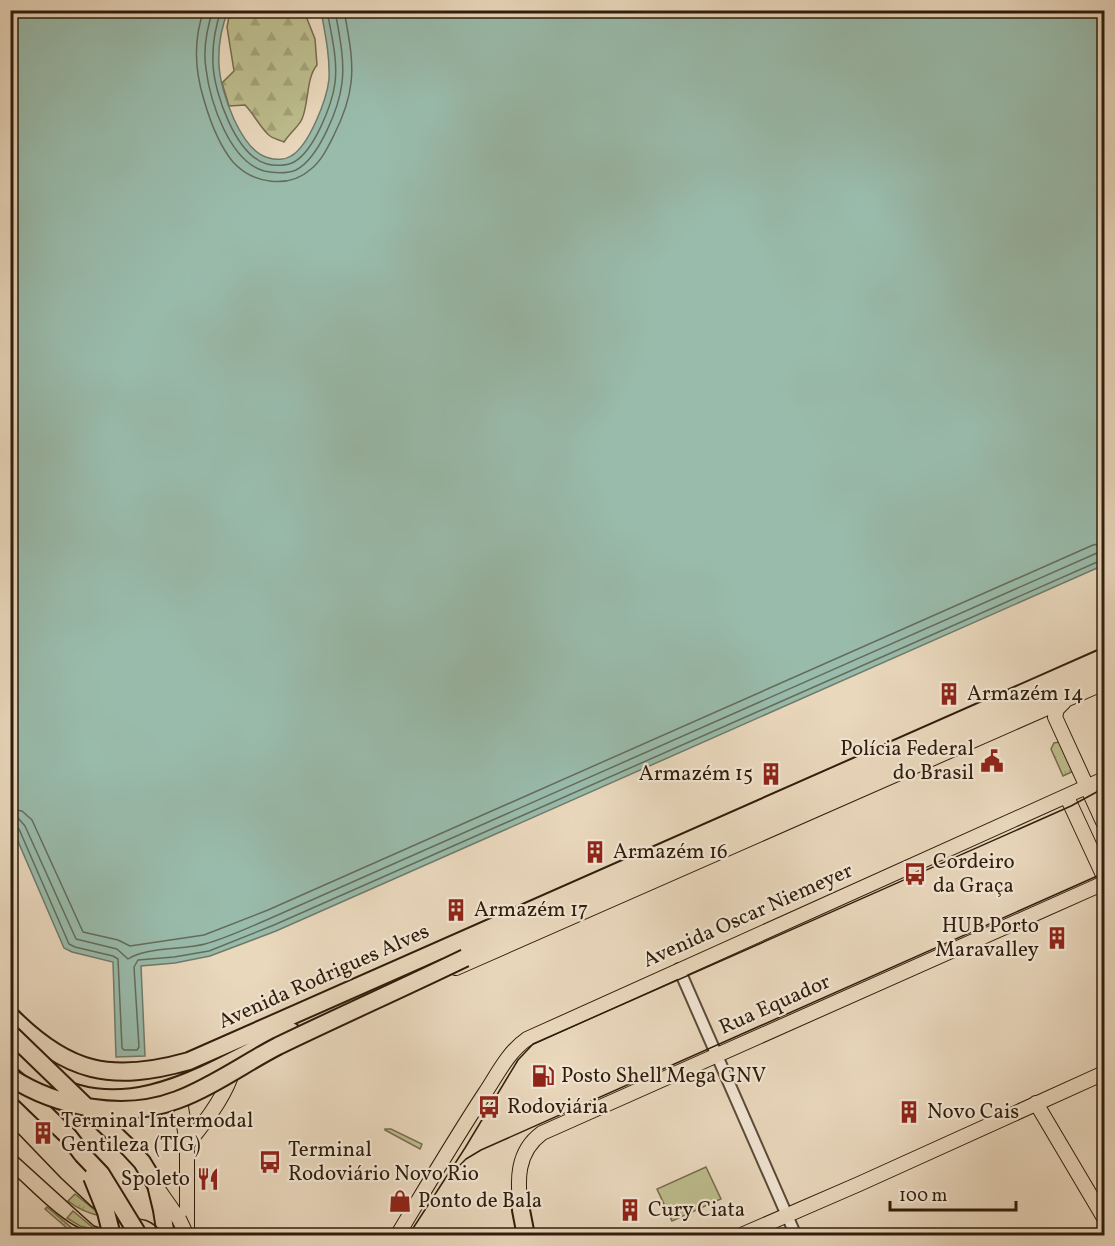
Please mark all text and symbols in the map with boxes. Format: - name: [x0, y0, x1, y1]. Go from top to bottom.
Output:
- place label: Armazém 14: [967, 680, 1084, 709]
- building icon: Armazém 14: [936, 681, 962, 707]
- place label: Polícia Federal do Brasil: [840, 735, 974, 788]
- public building icon: Polícia Federal do Brasil: [979, 748, 1005, 774]
- place label: Armazém 15: [639, 760, 753, 789]
- building icon: Armazém 15: [758, 761, 784, 787]
- place label: Armazém 16: [613, 838, 728, 867]
- building icon: Armazém 16: [582, 839, 608, 865]
- place label: Cordeiro da Graça: [933, 848, 1015, 901]
- street label: Avenida Oscar Niemeyer: [638, 857, 858, 975]
- bus stop icon: Cordeiro da Graça: [902, 861, 928, 887]
- place label: Armazém 17: [474, 896, 588, 925]
- building icon: Armazém 17: [443, 897, 469, 923]
- place label: HUB Porto Maravalley: [935, 912, 1040, 965]
- street label: Avenida Rodrigues Alves: [214, 917, 434, 1037]
- building icon: HUB Porto Maravalley: [1044, 925, 1070, 951]
- street label: Rua Equador: [715, 967, 835, 1042]
- place label: Posto Shell Mega GNV: [561, 1062, 766, 1091]
- fuel station icon: Posto Shell Mega GNV: [530, 1063, 556, 1089]
- place label: Rodoviária: [507, 1093, 608, 1122]
- bus stop icon: Rodoviária: [476, 1094, 502, 1120]
- place label: Novo Cais: [927, 1098, 1019, 1127]
- building icon: Novo Cais: [896, 1099, 922, 1125]
- place label: Terminal Intermodal Gentileza (TIG): [61, 1107, 253, 1160]
- building icon: Terminal Intermodal Gentileza (TIG): [30, 1120, 56, 1146]
- place label: Terminal Rodoviário Novo Rio: [288, 1136, 479, 1189]
- bus stop icon: Terminal Rodoviário Novo Rio: [257, 1149, 283, 1175]
- place label: Spoleto: [121, 1165, 190, 1194]
- restaurant icon: Spoleto: [195, 1166, 221, 1192]
- scale bar: [890, 1174, 1016, 1212]
- text: 100 m: [899, 1184, 948, 1209]
- place label: Ponto de Bala: [418, 1187, 542, 1216]
- shop icon: Ponto de Bala: [387, 1188, 413, 1214]
- place label: Cury Ciata: [648, 1196, 745, 1225]
- building icon: Cury Ciata: [617, 1197, 643, 1223]

